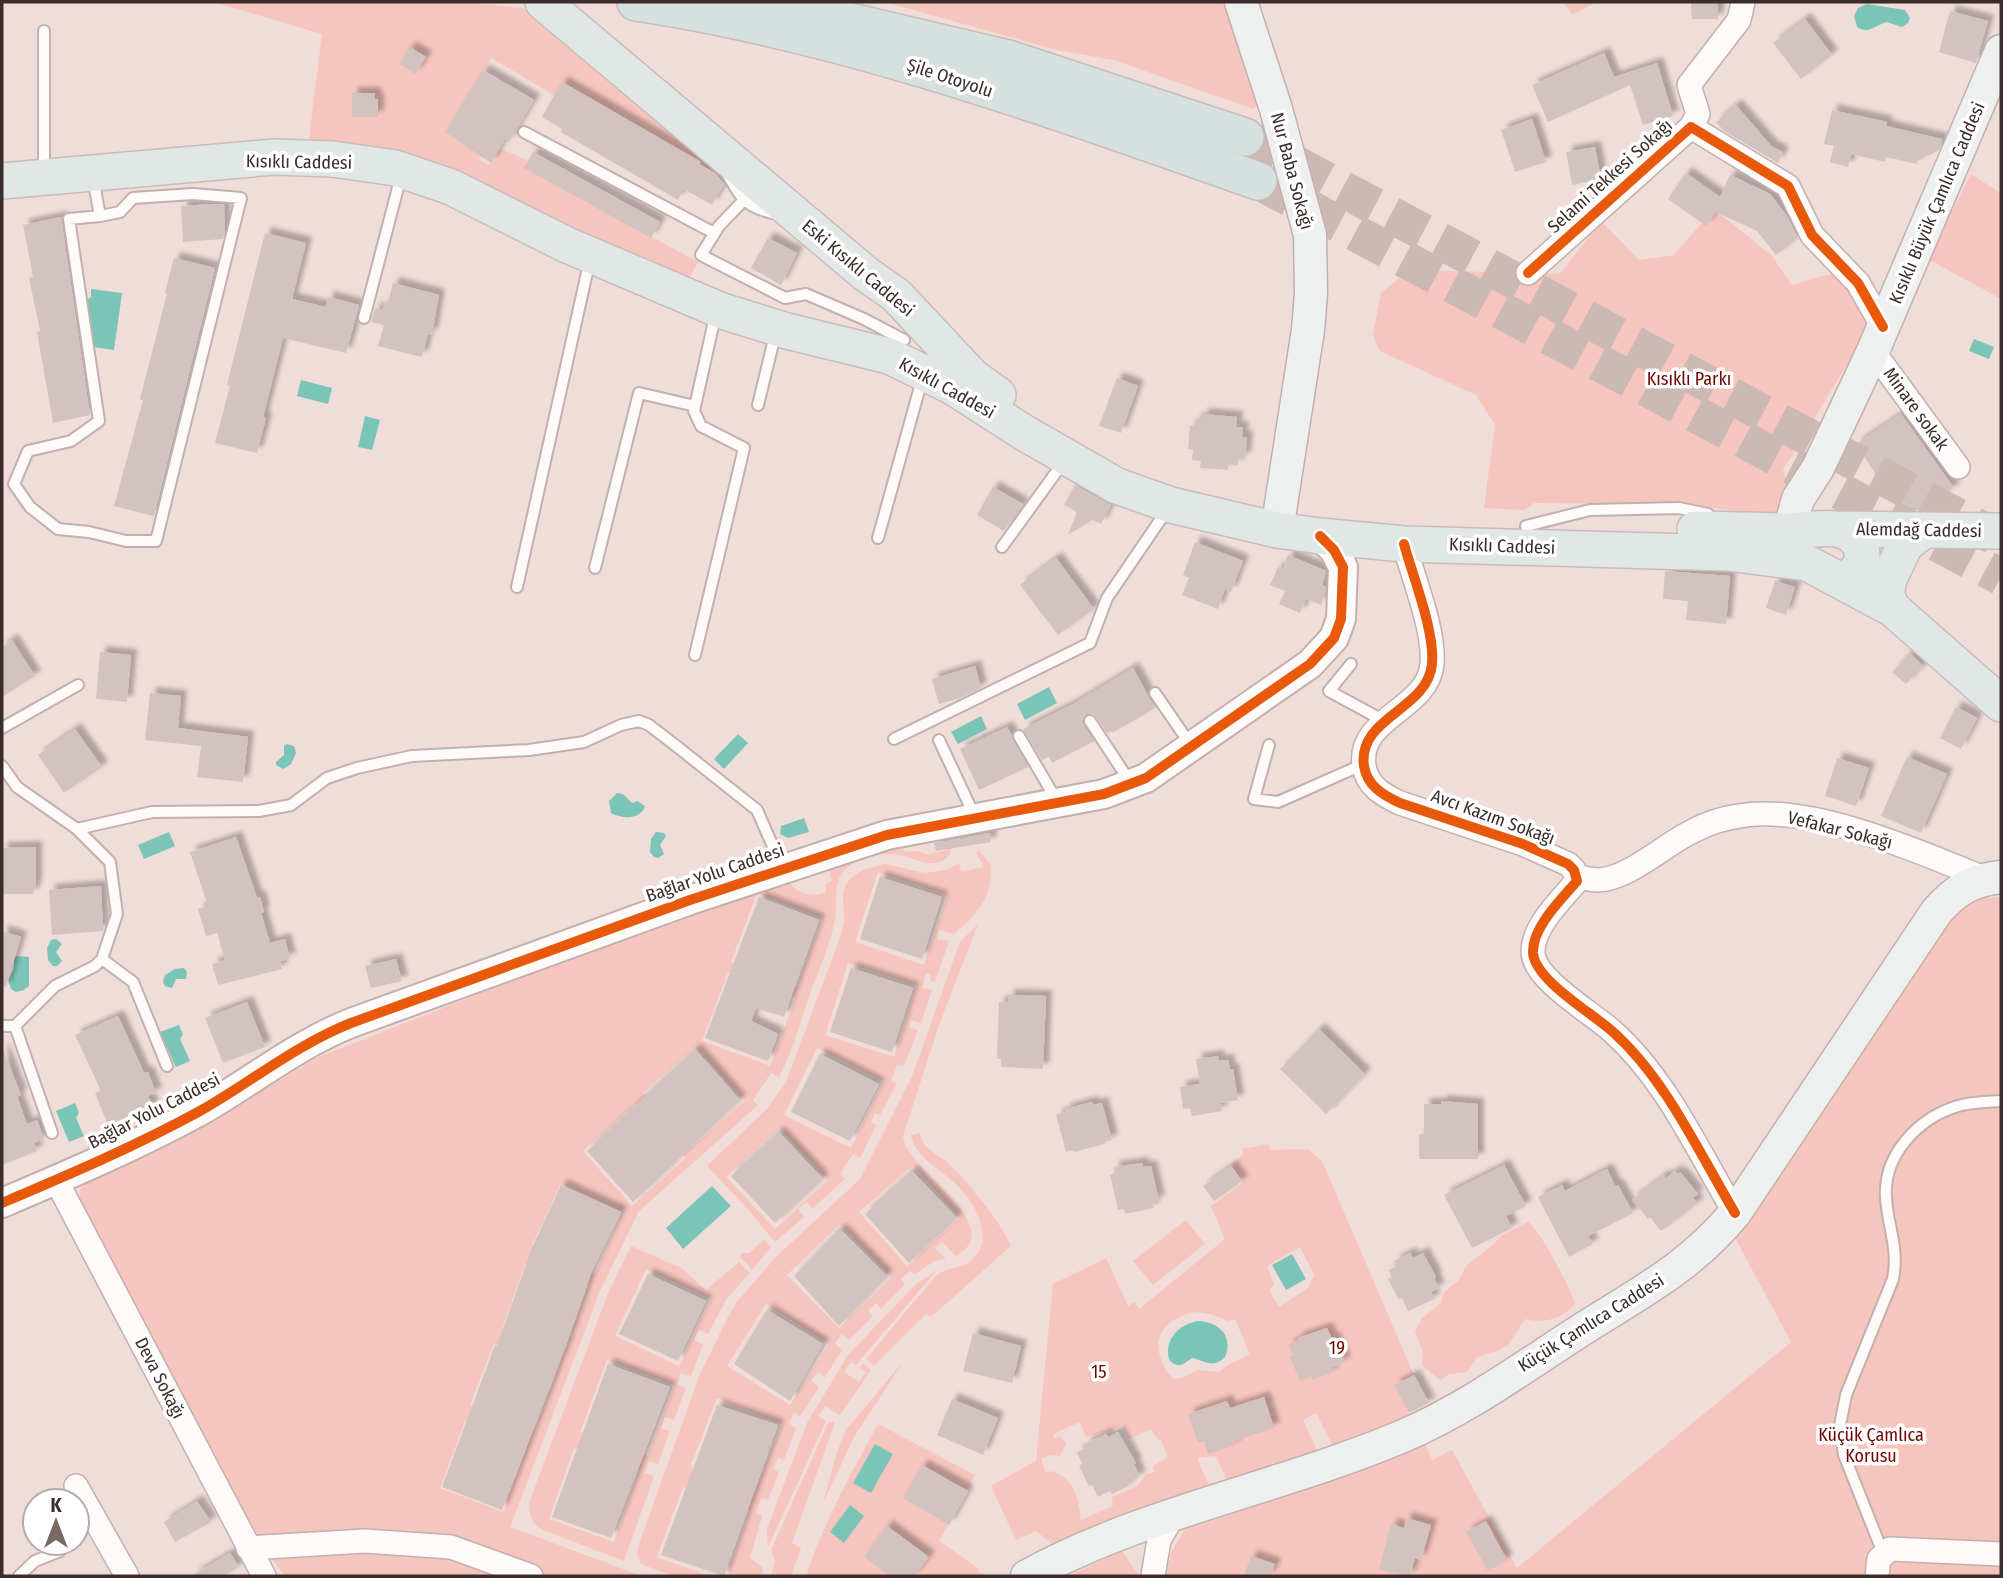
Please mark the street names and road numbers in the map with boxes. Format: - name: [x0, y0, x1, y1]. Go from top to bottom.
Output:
- street label: Şile Otoyolu: [904, 54, 996, 102]
- street label: Kısıklı Büyük Çamlıca Caddesi: [1884, 99, 1990, 307]
- street label: Nur Baba Sokağı: [1266, 110, 1318, 232]
- street label: Selami Tekkesi Sokağı: [1543, 114, 1677, 238]
- street label: Kısıklı Caddesi: [246, 150, 352, 174]
- street label: Eski Kısıklı Caddesi: [797, 215, 919, 321]
- street label: Kısıklı Caddesi: [895, 353, 999, 423]
- street label: Minare sokak: [1879, 363, 1954, 455]
- street label: Alemdağ Caddesi: [1856, 518, 1982, 542]
- street label: Kısıklı Caddesi: [1448, 533, 1556, 559]
- street label: Avcı Kazım Sokağı: [1428, 784, 1558, 850]
- street label: Vefakar Sokağı: [1785, 806, 1895, 854]
- street label: Bağlar Yolu Caddesi: [643, 839, 787, 907]
- street label: Bağlar Yolu Caddesi: [84, 1068, 224, 1154]
- street label: Küçük Çamlıca Caddesi: [1514, 1269, 1668, 1377]
- street label: Deva Sokağı: [130, 1334, 190, 1422]

